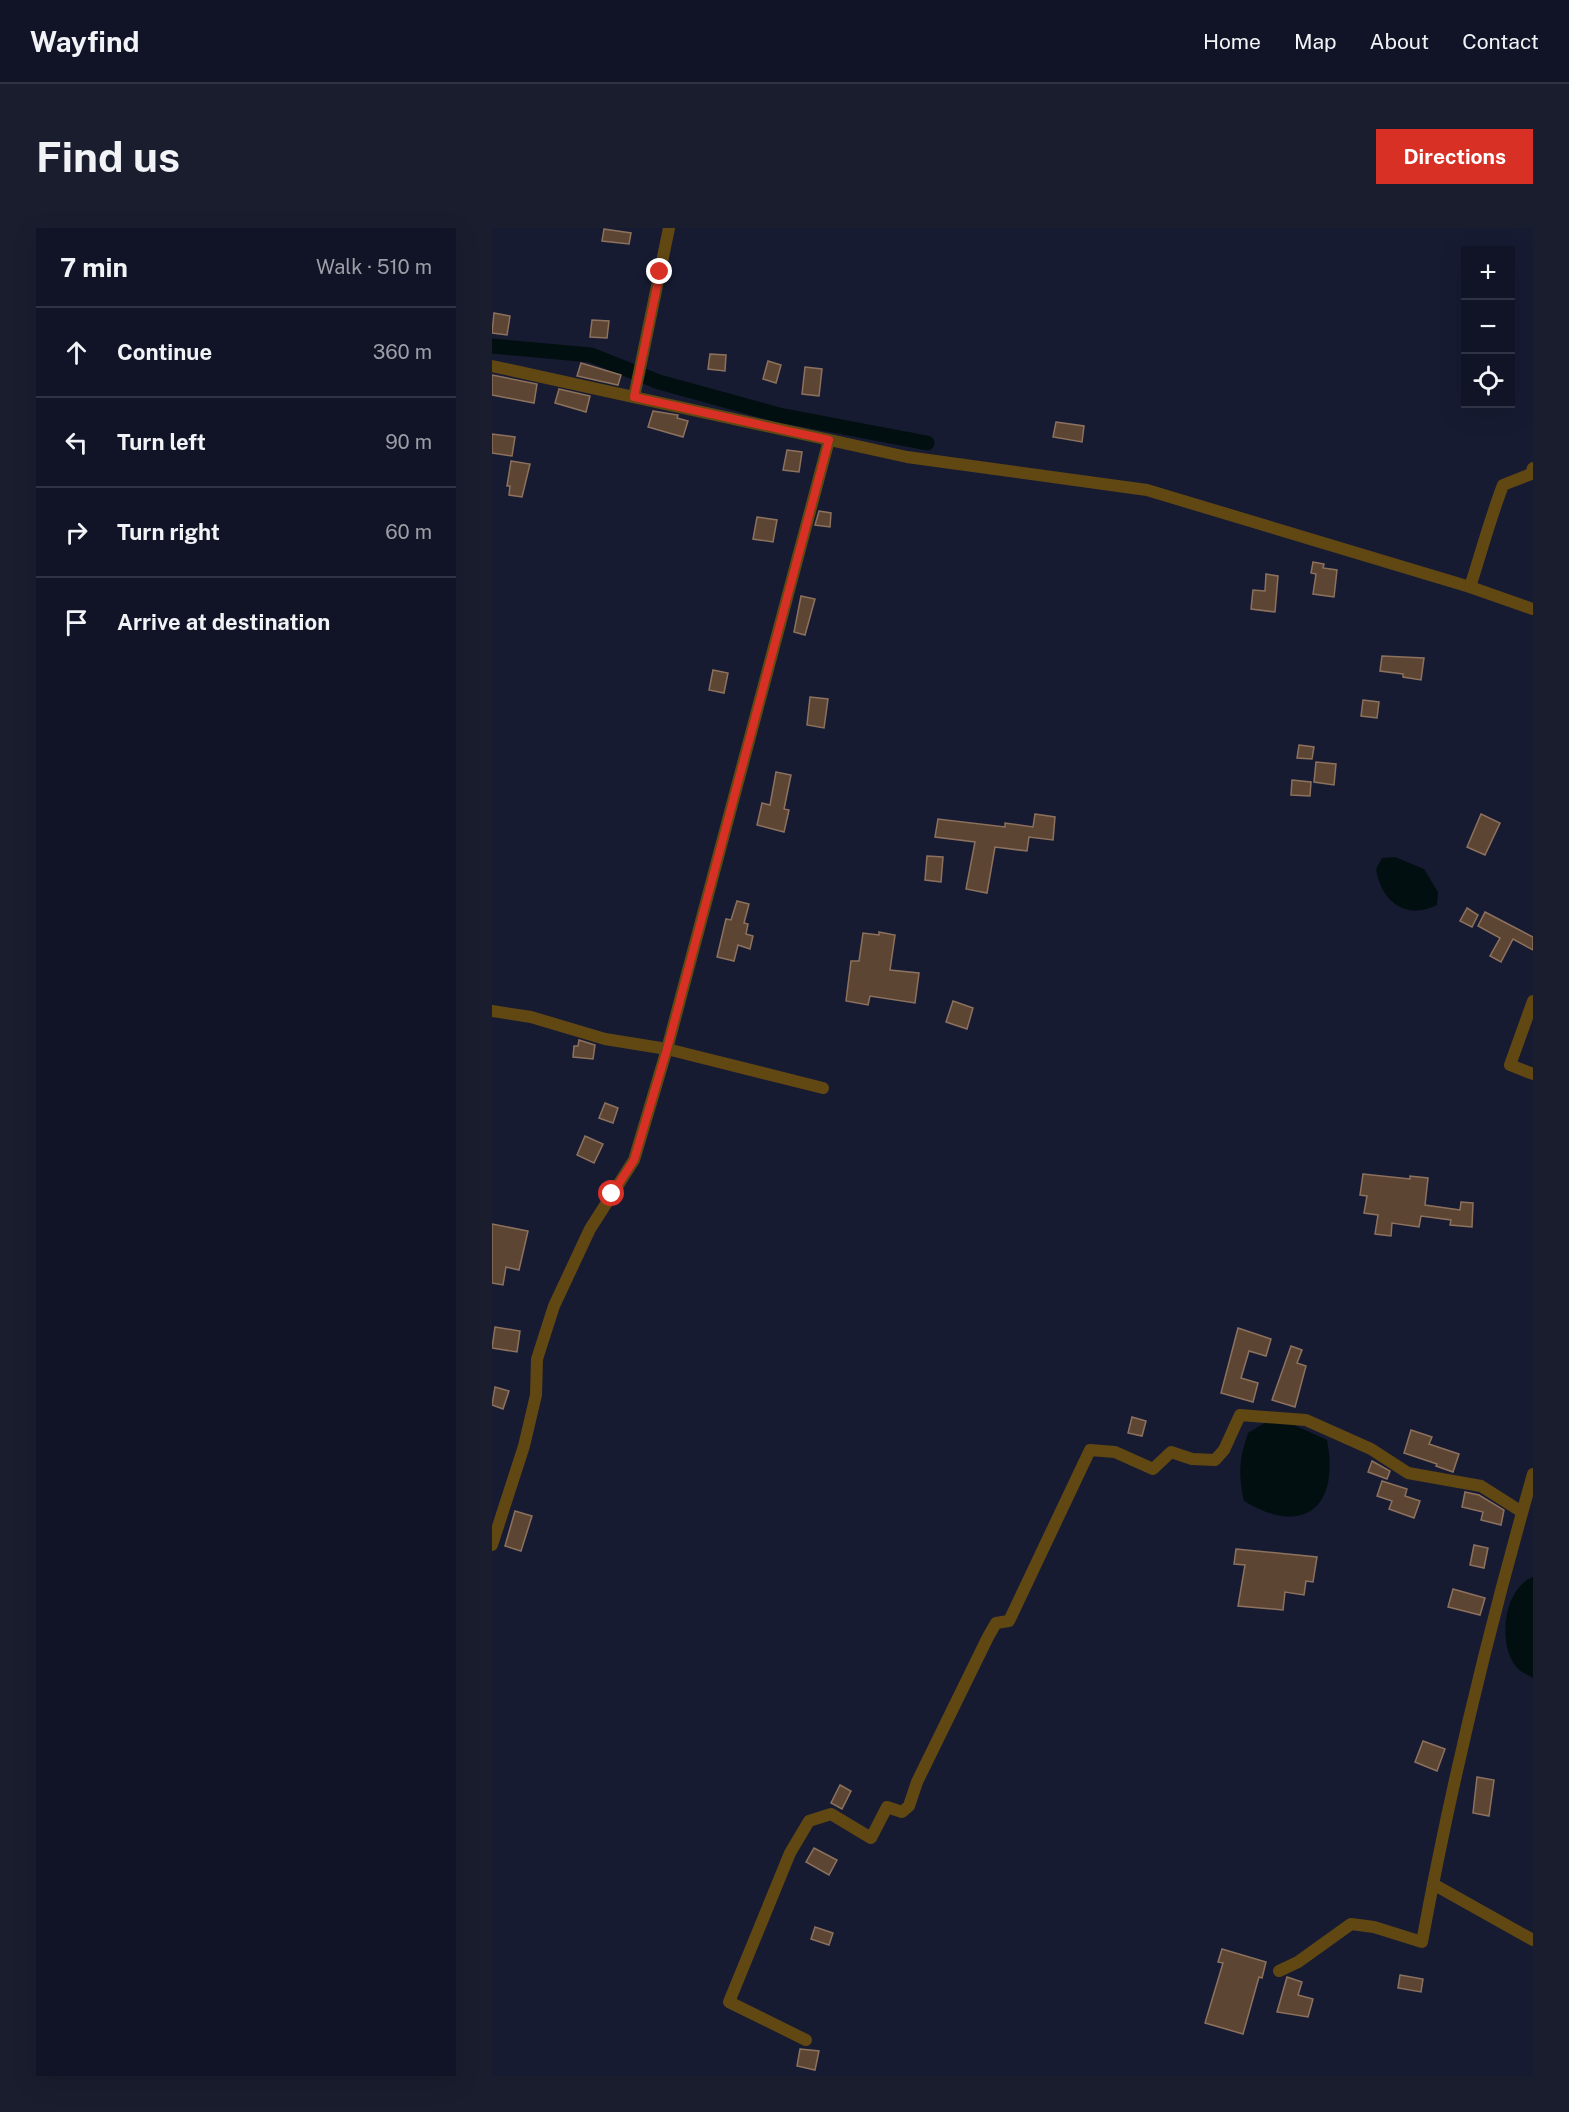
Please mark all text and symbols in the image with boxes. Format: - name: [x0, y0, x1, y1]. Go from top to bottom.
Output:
- text: Wayfind: [30, 25, 140, 58]
- text: Home: [1203, 29, 1261, 54]
- text: Map: [1294, 29, 1337, 54]
- text: About: [1370, 29, 1429, 54]
- text: Contact: [1462, 29, 1539, 54]
- button: Directions: [1376, 129, 1533, 184]
- text: Find us: [36, 132, 180, 181]
- map controls: [1461, 246, 1515, 408]
- button: +: [1461, 246, 1515, 300]
- text: 7 min: [60, 252, 128, 283]
- text: Walk · 510 m: [316, 255, 432, 279]
- route end: [646, 258, 672, 284]
- button: −: [1461, 300, 1515, 354]
- icon: ahead: [60, 336, 93, 369]
- text: Continue: [117, 339, 212, 365]
- text: 360 m: [373, 340, 432, 364]
- button: locate: [1461, 354, 1515, 408]
- icon: left: [60, 426, 93, 459]
- text: Turn left: [117, 429, 206, 455]
- text: 90 m: [385, 430, 432, 454]
- icon: right: [60, 516, 93, 549]
- text: Turn right: [117, 519, 220, 545]
- text: 60 m: [385, 520, 432, 544]
- icon: arrive: [60, 606, 93, 639]
- text: Arrive at destination: [117, 609, 330, 635]
- route start: [598, 1180, 624, 1206]

